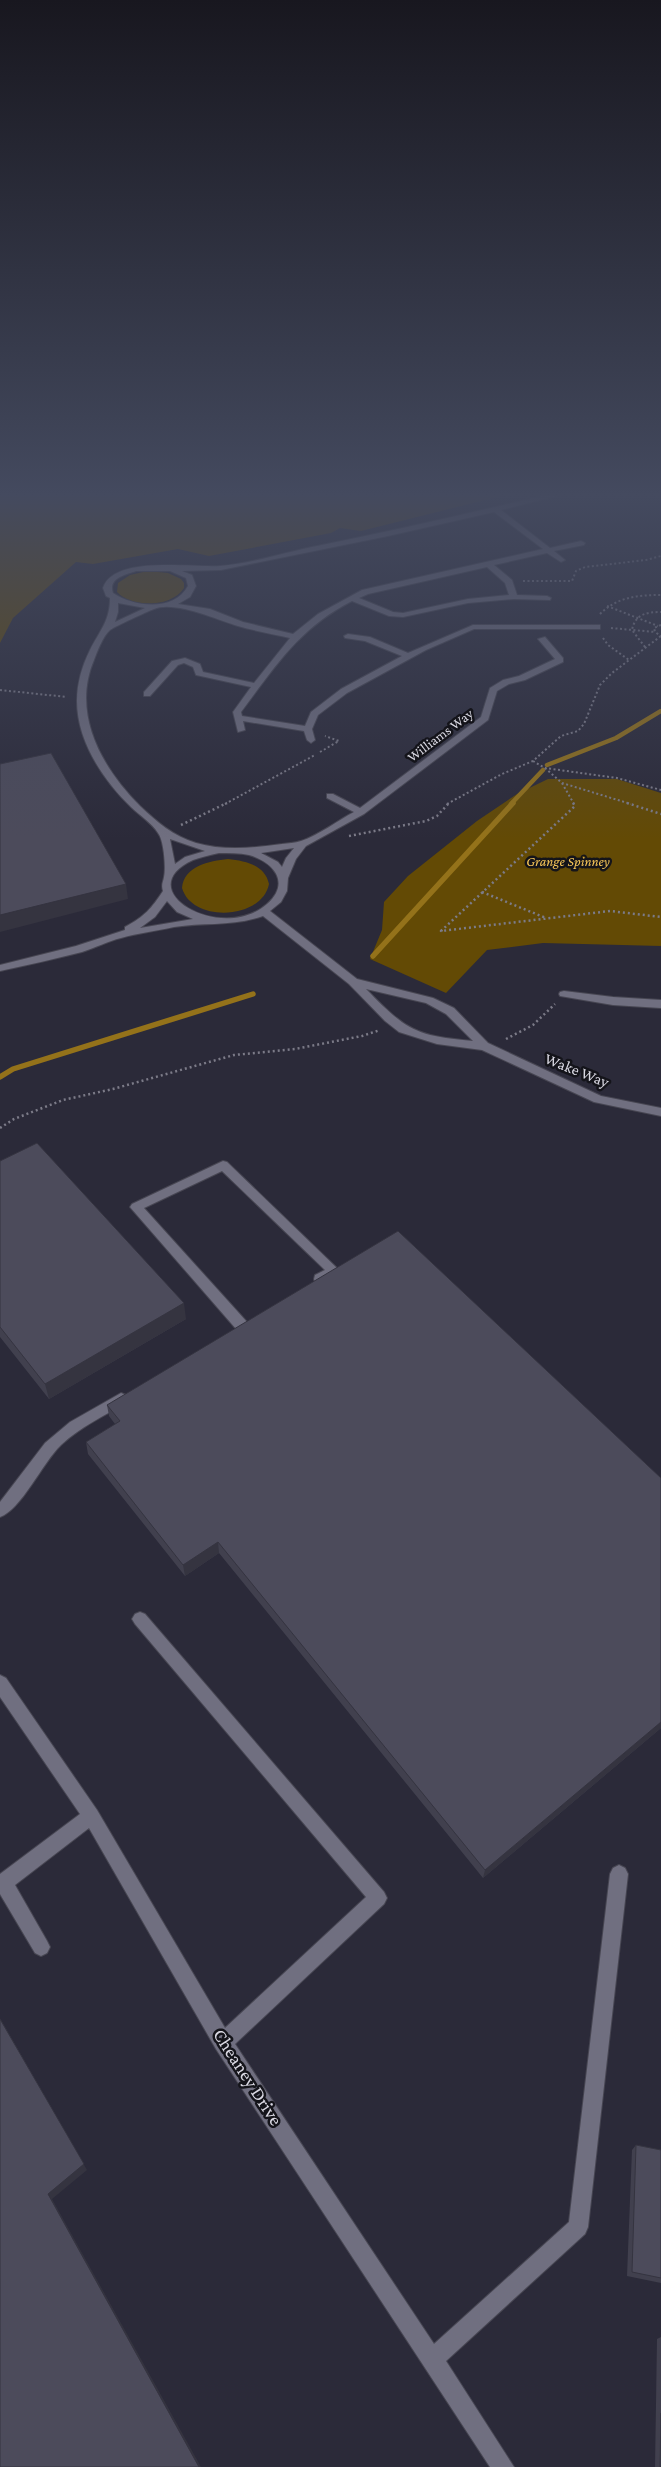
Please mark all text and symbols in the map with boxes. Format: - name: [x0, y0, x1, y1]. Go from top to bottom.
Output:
- street label: Williams Way: [404, 705, 476, 765]
- park label: Grange Spinney: [526, 853, 610, 869]
- street label: Wake Way: [542, 1049, 612, 1092]
- street label: Cheaney Drive: [209, 2025, 287, 2129]

